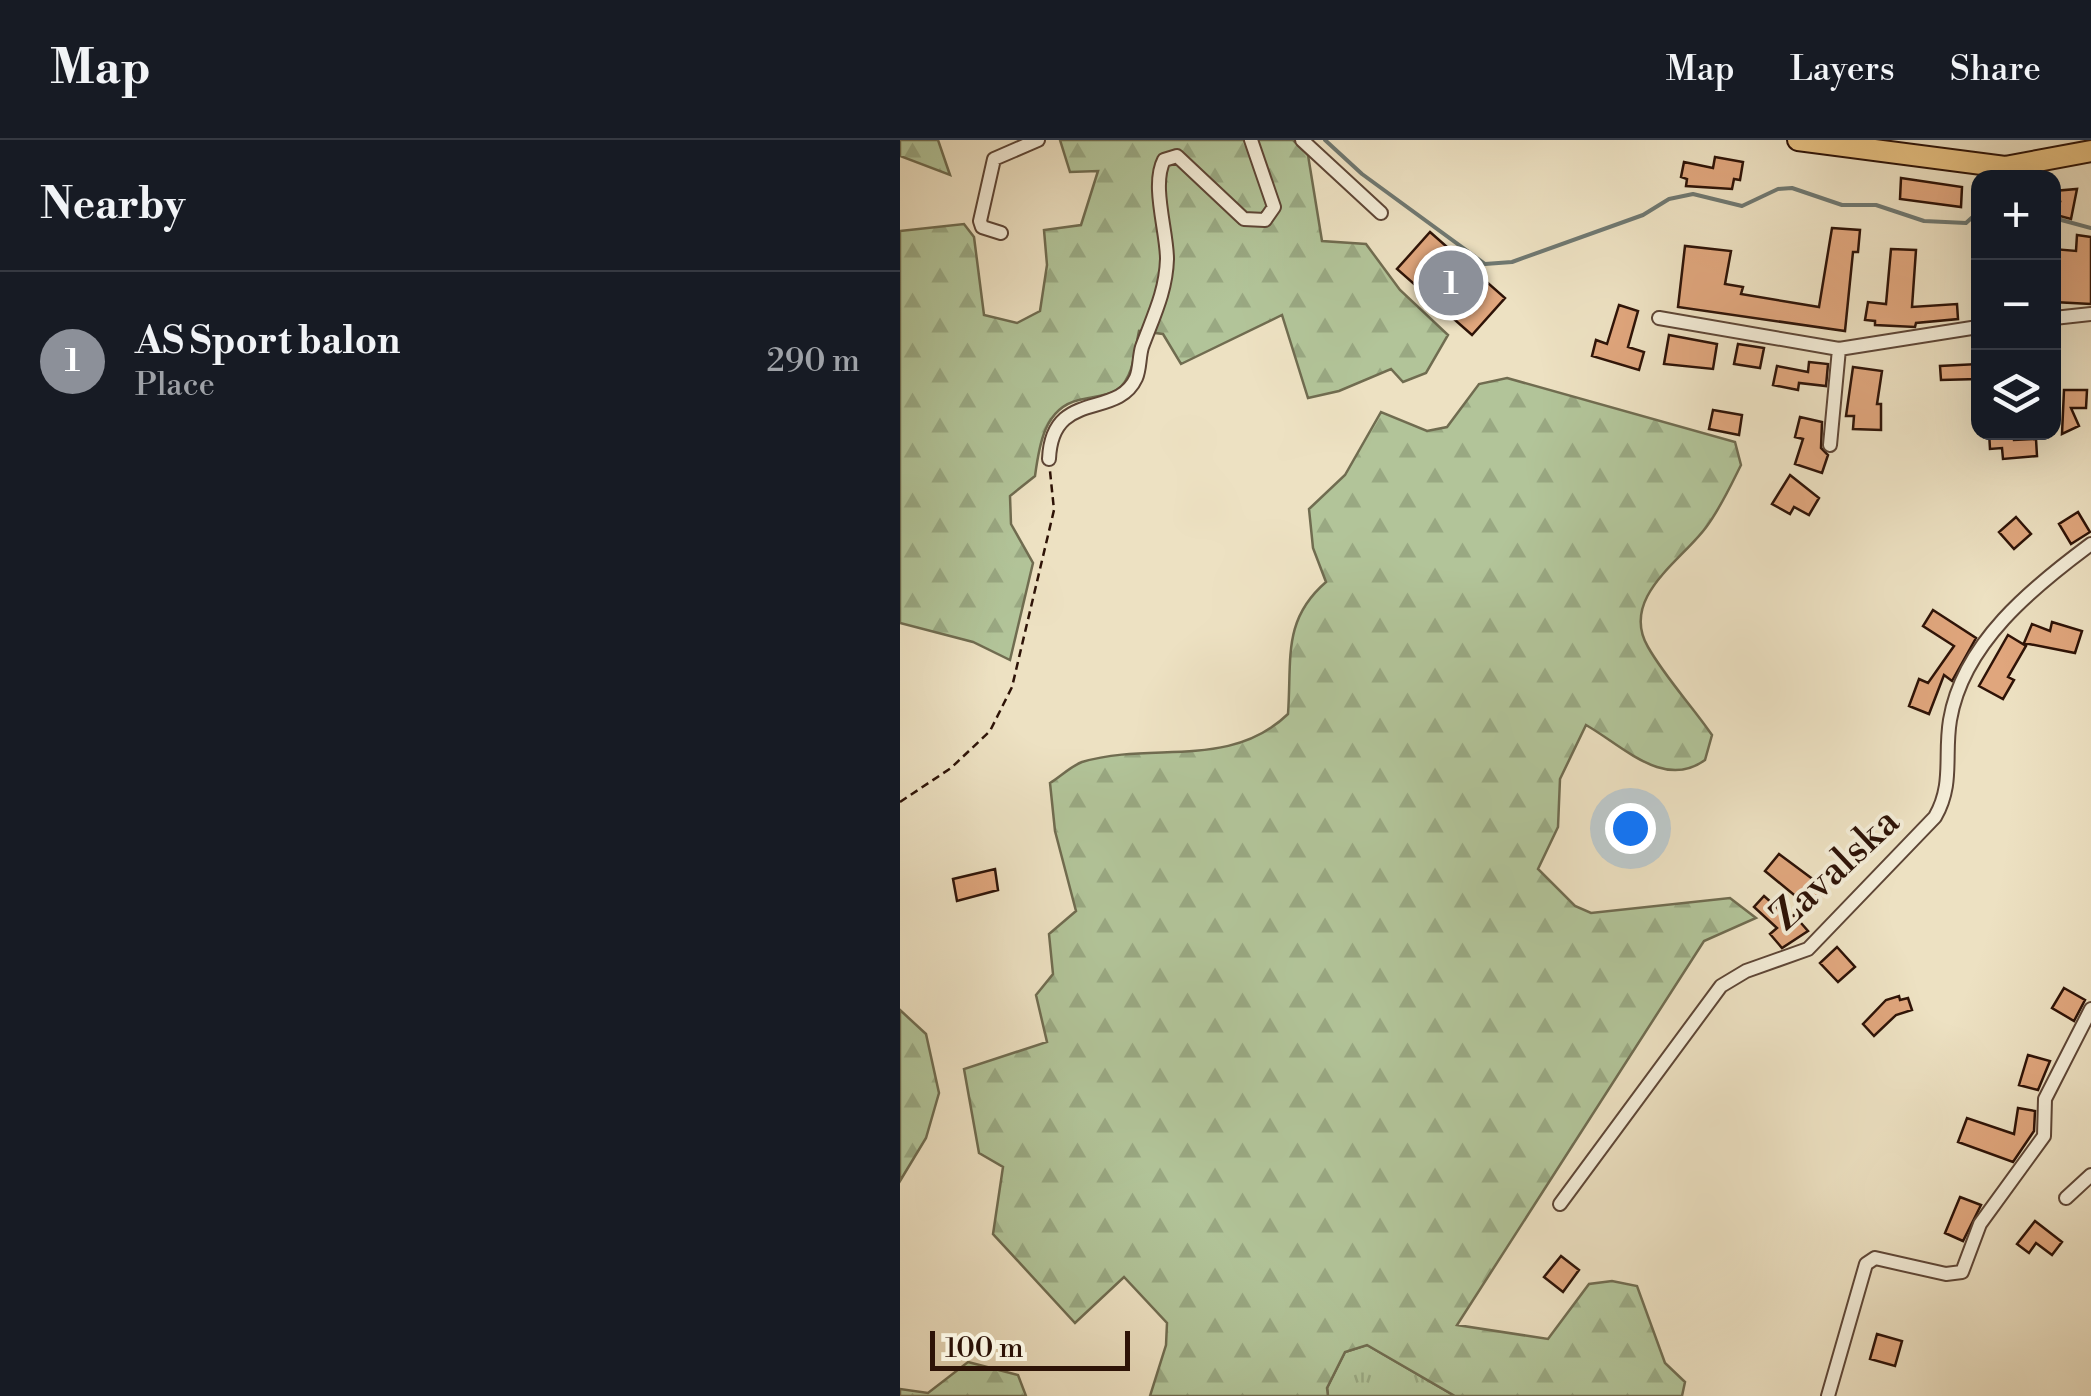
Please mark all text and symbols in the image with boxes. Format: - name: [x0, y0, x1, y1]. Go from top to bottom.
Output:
- text: Map: [50, 39, 151, 99]
- text: Map: [1666, 48, 1735, 91]
- text: Layers: [1790, 48, 1895, 91]
- text: Share: [1950, 48, 2041, 91]
- map controls: [1971, 170, 2061, 440]
- button: +: [1971, 170, 2061, 260]
- text: Nearby: [40, 179, 185, 232]
- pin: 1: [1418, 246, 1484, 320]
- button: −: [1971, 260, 2061, 350]
- text: AS Sport balon: [135, 318, 400, 365]
- text: 1: [65, 341, 80, 381]
- text: 290 m: [767, 341, 860, 381]
- button: layers: [1971, 350, 2061, 440]
- text: Place: [135, 365, 215, 405]
- street label: Zavalska: [1761, 797, 1911, 942]
- your location: [1605, 803, 1656, 854]
- scale bar: [930, 1326, 1130, 1370]
- text: 100 m: [945, 1331, 1024, 1366]

